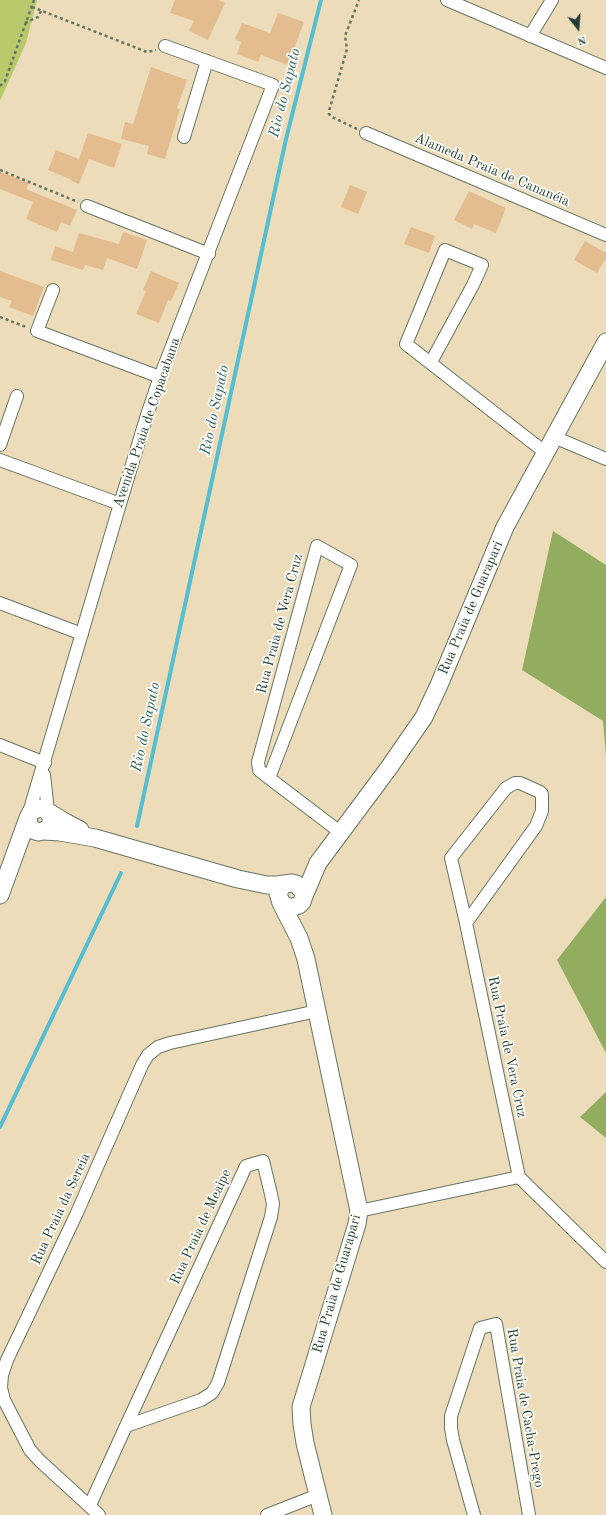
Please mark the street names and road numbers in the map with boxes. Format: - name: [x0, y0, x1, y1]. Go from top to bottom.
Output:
- street label: Alameda Praia de Cananéia: [412, 130, 572, 210]
- street label: Avenida Praia de Copacabana: [110, 336, 184, 510]
- street label: Rua Praia de Guarapari: [435, 539, 507, 677]
- street label: Rua Praia de Vera Cruz: [253, 552, 307, 696]
- street label: Rua Praia de Vera Cruz: [484, 975, 530, 1119]
- street label: Rua Praia da Sereia: [28, 1150, 94, 1268]
- street label: Rua Praia de Meaipe: [167, 1167, 235, 1287]
- street label: Rua Praia de Guarapari: [309, 1213, 365, 1355]
- street label: Rua Praia de Cacha-Prego: [503, 1327, 547, 1489]

